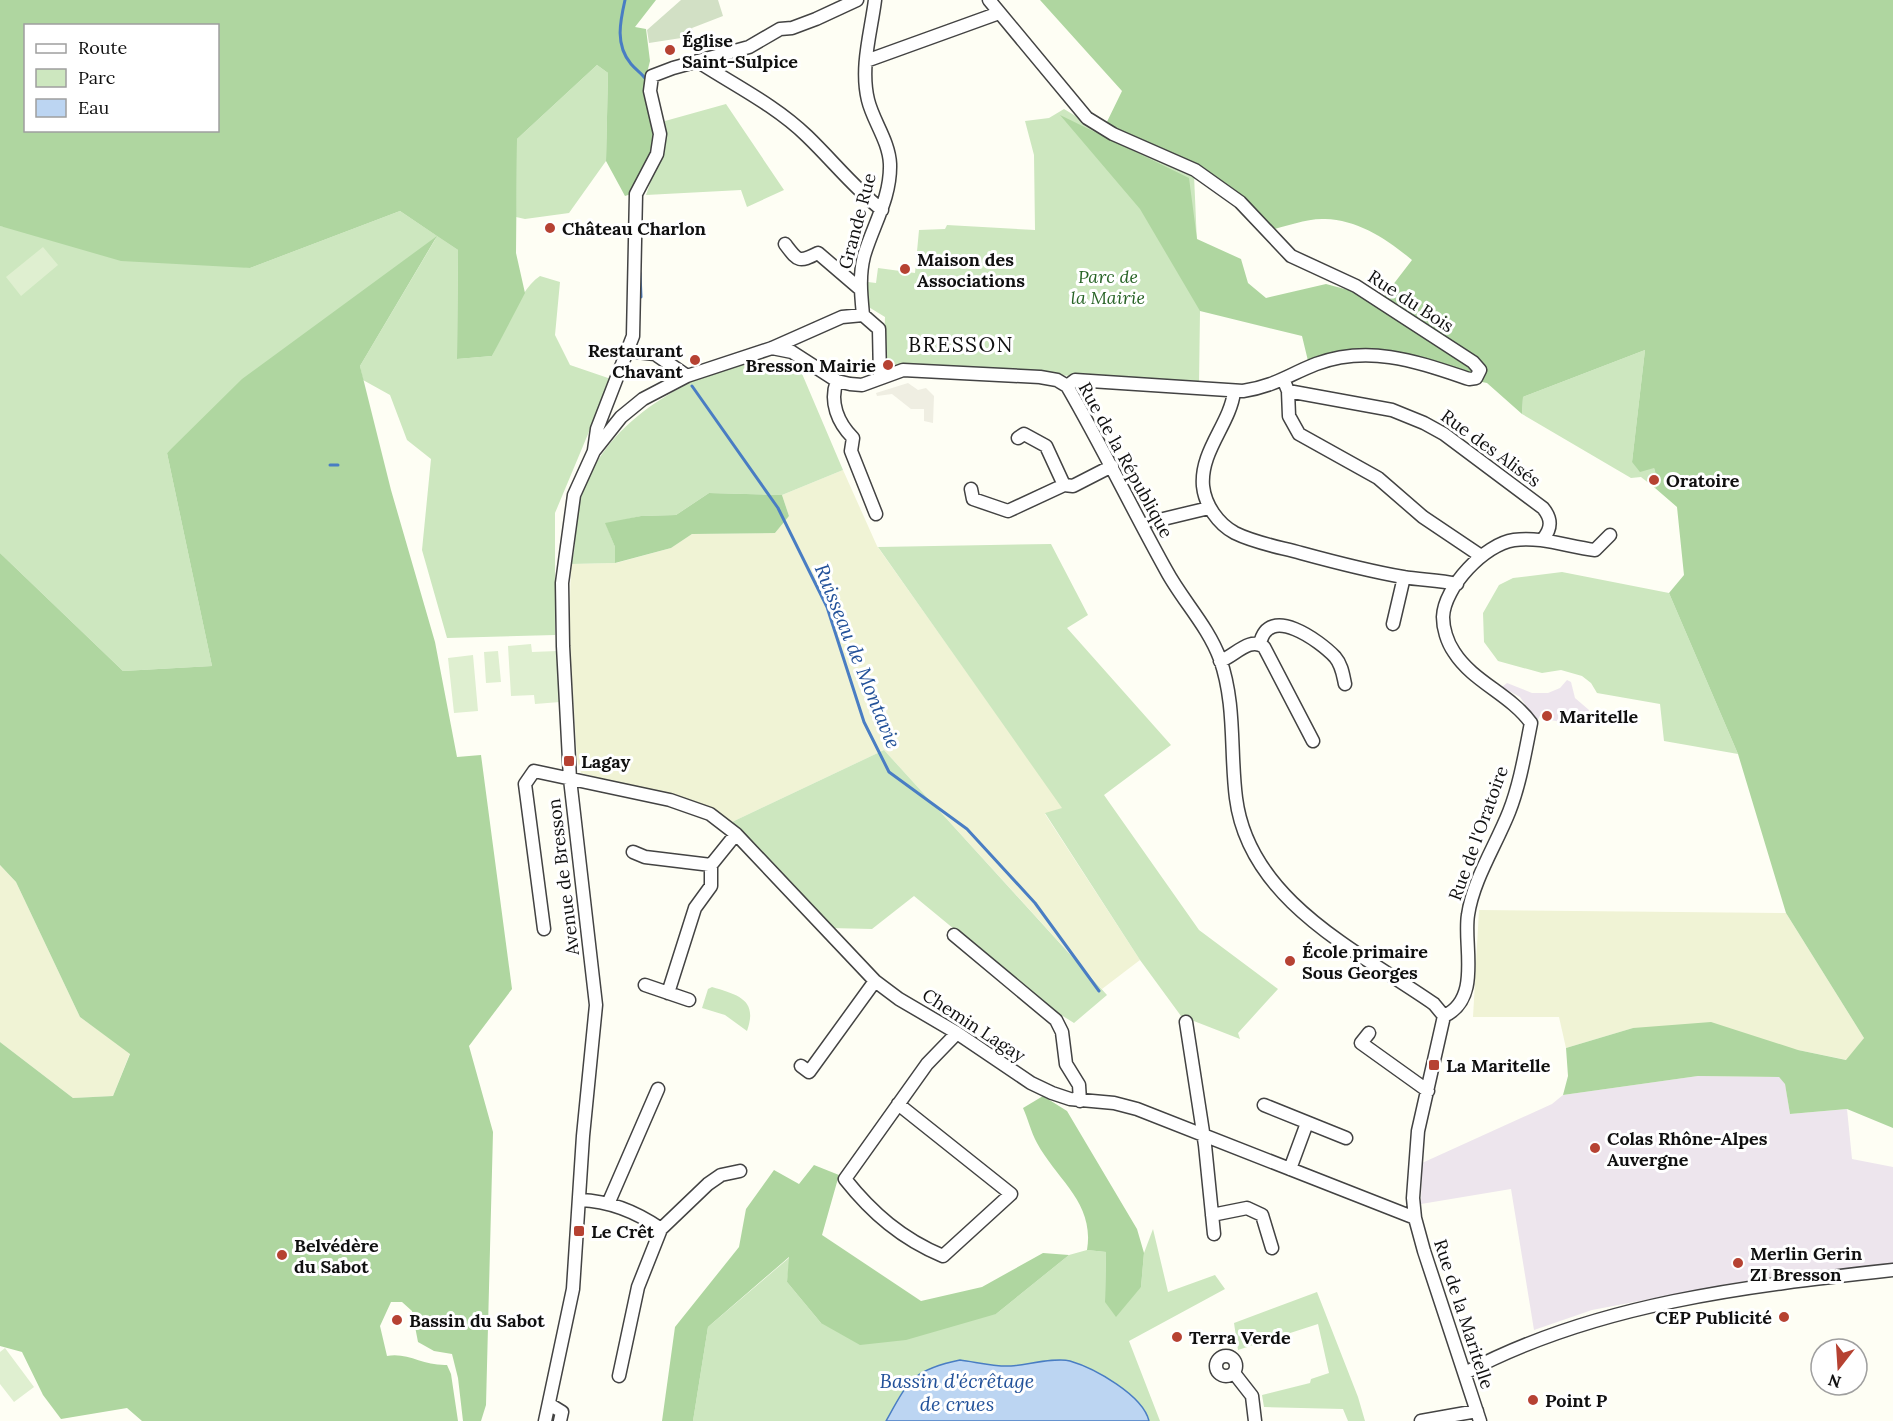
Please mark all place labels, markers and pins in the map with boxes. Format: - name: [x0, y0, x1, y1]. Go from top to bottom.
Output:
- place label: Église Saint-Sulpice: [682, 29, 798, 73]
- marker: Église Saint-Sulpice: [663, 43, 677, 57]
- place label: Château Charlon: [562, 217, 707, 240]
- marker: Château Charlon: [543, 221, 557, 235]
- place label: Maison des Associations: [917, 248, 1025, 292]
- marker: Maison des Associations: [898, 262, 912, 276]
- place label: Restaurant Chavant: [588, 339, 684, 383]
- marker: Restaurant Chavant: [688, 353, 702, 367]
- place label: Bresson Mairie: [745, 354, 876, 377]
- marker: Bresson Mairie: [881, 358, 895, 372]
- place label: Oratoire: [1666, 469, 1740, 492]
- marker: Oratoire: [1647, 473, 1661, 487]
- place label: Maritelle: [1559, 705, 1639, 728]
- marker: Maritelle: [1540, 709, 1554, 723]
- place label: Lagay: [581, 750, 630, 773]
- marker: Lagay: [562, 754, 576, 768]
- place label: École primaire Sous Georges: [1302, 940, 1428, 984]
- marker: École primaire Sous Georges: [1283, 954, 1297, 968]
- place label: La Maritelle: [1446, 1054, 1551, 1077]
- marker: La Maritelle: [1427, 1058, 1441, 1072]
- place label: Colas Rhône-Alpes Auvergne: [1607, 1127, 1768, 1171]
- marker: Colas Rhône-Alpes Auvergne: [1588, 1141, 1602, 1155]
- place label: Le Crêt: [591, 1220, 655, 1243]
- marker: Le Crêt: [572, 1224, 586, 1238]
- place label: Belvédère du Sabot: [294, 1234, 379, 1278]
- place label: Merlin Gerin ZI Bresson: [1750, 1242, 1863, 1286]
- marker: Belvédère du Sabot: [275, 1248, 289, 1262]
- marker: Merlin Gerin ZI Bresson: [1731, 1256, 1745, 1270]
- place label: CEP Publicité: [1656, 1306, 1772, 1329]
- place label: Bassin du Sabot: [409, 1309, 545, 1332]
- marker: CEP Publicité: [1777, 1310, 1791, 1324]
- marker: Bassin du Sabot: [390, 1313, 404, 1327]
- place label: Terra Verde: [1189, 1326, 1291, 1349]
- marker: Terra Verde: [1170, 1330, 1184, 1344]
- place label: Point P: [1545, 1389, 1608, 1412]
- marker: Point P: [1526, 1393, 1540, 1407]

